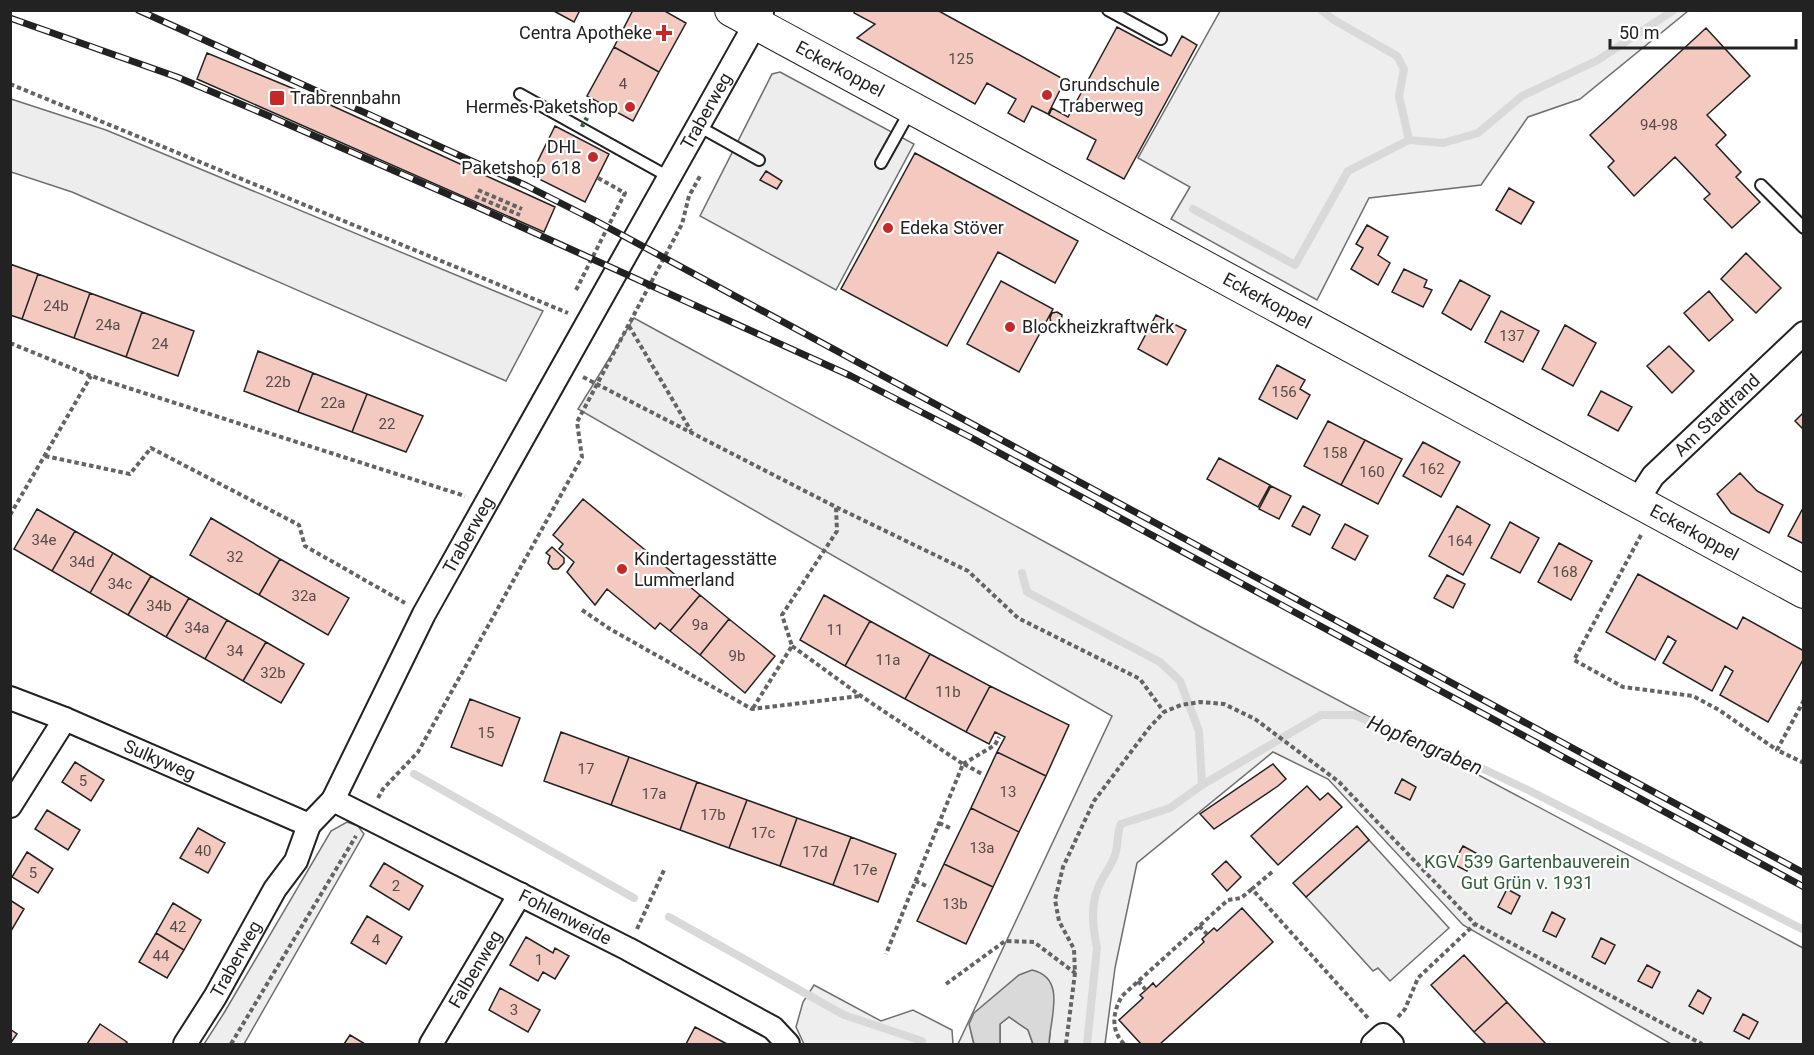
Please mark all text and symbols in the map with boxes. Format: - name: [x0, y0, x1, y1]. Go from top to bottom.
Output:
- scale bar: [1610, 12, 1796, 50]
- place label: Centra Apotheke: [519, 22, 652, 43]
- text: 50 m: [1619, 22, 1659, 43]
- marker: Centra Apotheke: [657, 26, 671, 40]
- street label: Eckerkoppel: [792, 36, 888, 101]
- house number: 125: [948, 50, 974, 68]
- street label: Traberweg: [676, 69, 736, 153]
- place label: Grundschule Traberweg: [1059, 74, 1160, 116]
- house number: 4: [619, 75, 628, 93]
- place label: Trabrennbahn: [290, 87, 401, 108]
- marker: Grundschule Traberweg: [1040, 88, 1054, 102]
- marker: Trabrennbahn: [268, 89, 286, 107]
- place label: Hermes Paketshop: [465, 96, 618, 117]
- marker: Hermes Paketshop: [623, 100, 637, 114]
- house number: 94-98: [1640, 116, 1678, 134]
- place label: DHL Paketshop 618: [461, 136, 581, 178]
- marker: DHL Paketshop 618: [586, 150, 600, 164]
- place label: Edeka Stöver: [900, 217, 1004, 238]
- marker: Edeka Stöver: [881, 221, 895, 235]
- street label: Eckerkoppel: [1220, 268, 1315, 333]
- house number: 24b: [43, 297, 69, 315]
- house number: 24a: [95, 316, 121, 334]
- place label: Blockheizkraftwerk: [1022, 316, 1175, 337]
- marker: Blockheizkraftwerk: [1003, 320, 1017, 334]
- house number: 137: [1499, 327, 1525, 345]
- house number: 24: [152, 335, 169, 353]
- street label: Am Stadtrand: [1670, 369, 1764, 460]
- house number: 22b: [265, 373, 291, 391]
- house number: 156: [1271, 383, 1297, 401]
- house number: 22a: [320, 394, 346, 412]
- house number: 22: [379, 415, 395, 433]
- house number: 158: [1322, 444, 1348, 462]
- house number: 162: [1419, 460, 1445, 478]
- house number: 160: [1359, 463, 1385, 481]
- street label: Traberweg: [438, 493, 498, 577]
- street label: Eckerkoppel: [1647, 500, 1743, 565]
- house number: 34e: [32, 531, 56, 549]
- house number: 164: [1447, 532, 1473, 550]
- house number: 32: [227, 548, 243, 566]
- place label: Kindertagesstätte Lummerland: [634, 548, 777, 590]
- house number: 34d: [69, 553, 95, 571]
- marker: Kindertagesstätte Lummerland: [615, 562, 629, 576]
- house number: 168: [1552, 563, 1578, 581]
- house number: 34c: [108, 575, 133, 593]
- house number: 32a: [291, 587, 317, 605]
- house number: 34b: [146, 597, 172, 615]
- house number: 9a: [692, 616, 708, 634]
- house number: 34a: [184, 619, 210, 637]
- house number: 11: [827, 621, 843, 639]
- house number: 34: [227, 642, 244, 660]
- house number: 9b: [729, 647, 745, 665]
- house number: 11a: [875, 651, 901, 669]
- house number: 32b: [260, 664, 286, 682]
- house number: 11b: [935, 683, 961, 701]
- water label: Hopfengraben: [1364, 710, 1486, 780]
- house number: 15: [478, 724, 494, 742]
- street label: Sulkyweg: [121, 735, 199, 784]
- house number: 17: [578, 760, 594, 778]
- house number: 5: [79, 772, 87, 790]
- house number: 13: [1000, 783, 1016, 801]
- house number: 17a: [641, 785, 667, 803]
- house number: 17b: [700, 806, 726, 824]
- house number: 17c: [751, 824, 776, 842]
- house number: 13a: [969, 839, 995, 857]
- house number: 40: [195, 842, 211, 860]
- house number: 17d: [802, 843, 828, 861]
- park label: KGV 539 Gartenbauverein Gut Grün v. 1931: [1424, 851, 1630, 893]
- house number: 17e: [853, 861, 877, 879]
- house number: 5: [29, 864, 37, 882]
- house number: 2: [392, 877, 400, 895]
- street label: Fohlenweide: [515, 885, 615, 949]
- house number: 13b: [942, 895, 968, 913]
- street label: Traberweg: [206, 917, 265, 1001]
- house number: 42: [170, 918, 186, 936]
- street label: Falbenweg: [444, 926, 506, 1012]
- house number: 4: [372, 931, 381, 949]
- house number: 44: [153, 947, 170, 965]
- house number: 1: [535, 951, 543, 969]
- house number: 3: [510, 1001, 518, 1019]

